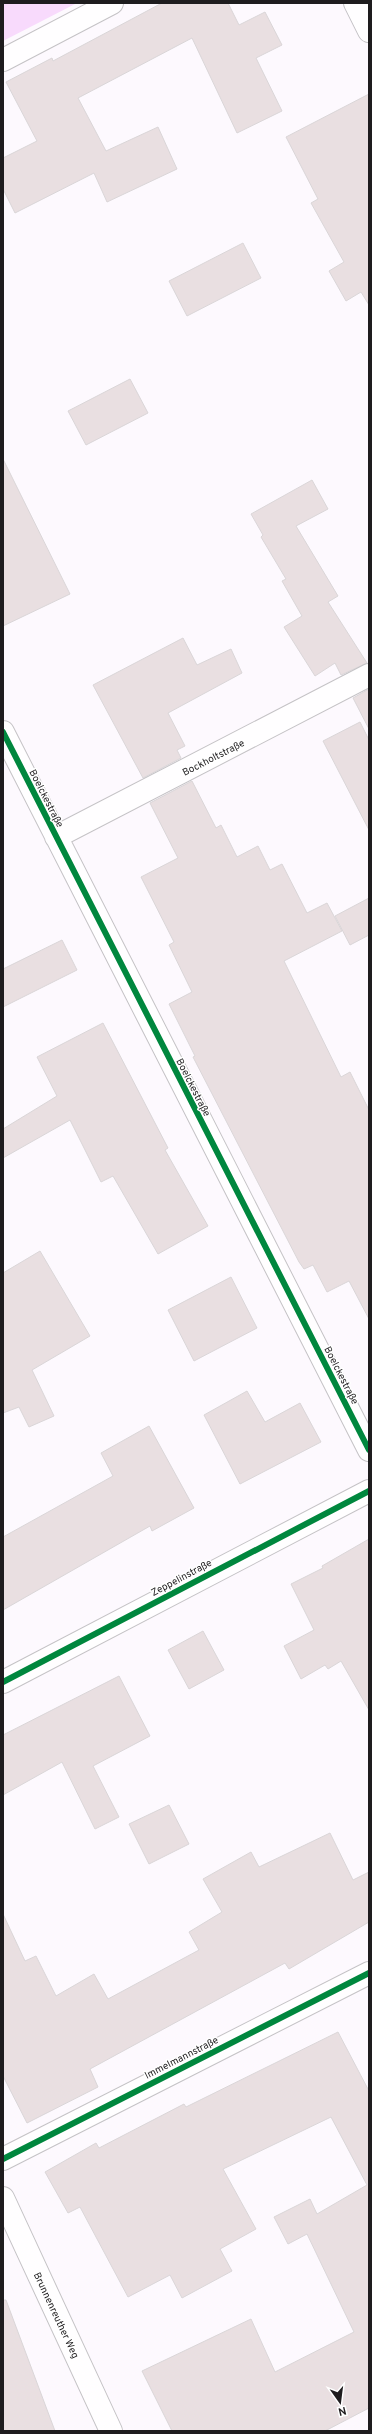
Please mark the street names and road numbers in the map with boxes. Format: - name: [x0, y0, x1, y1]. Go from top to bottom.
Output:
- street label: Bockholtstraße: [180, 737, 247, 780]
- street label: Boelckestraße: [25, 767, 66, 830]
- street label: Boelckestraße: [172, 1056, 213, 1119]
- street label: Boelckestraße: [320, 1344, 361, 1407]
- street label: Zeppelinstraße: [149, 1557, 214, 1600]
- street label: Immelmannstraße: [143, 2034, 221, 2083]
- street label: Brunnenreuther Weg: [30, 2270, 81, 2361]

